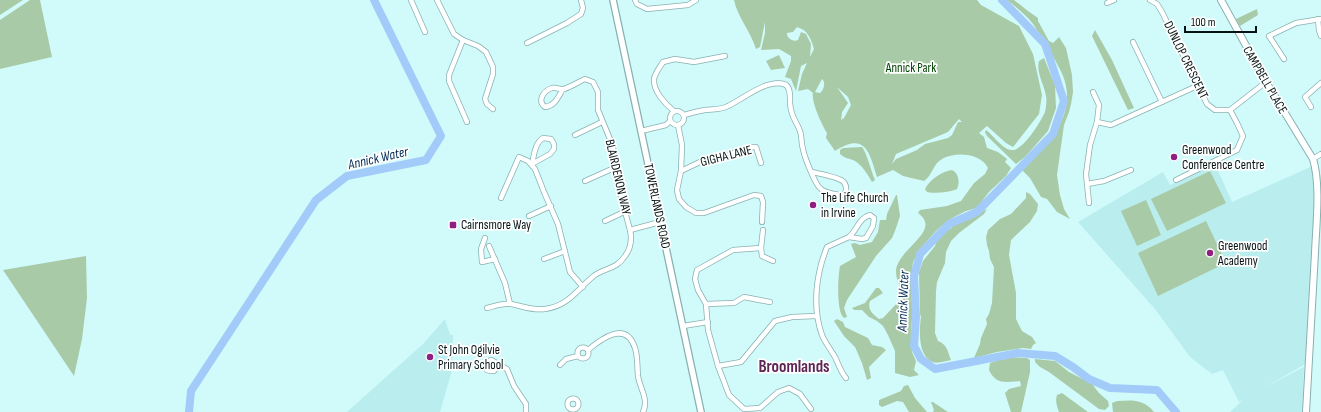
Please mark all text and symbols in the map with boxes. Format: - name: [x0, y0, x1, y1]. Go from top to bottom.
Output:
- scale bar: [1185, 8, 1256, 34]
- text: 100 m: [1191, 15, 1216, 30]
- street label: DUNLOP CRESCENT: [1160, 18, 1212, 102]
- street label: CAMPBELL PLACE: [1239, 43, 1291, 117]
- park label: Annick Park: [885, 60, 936, 76]
- street label: BLAIRDENON WAY: [602, 138, 635, 217]
- street label: GIGHA LANE: [699, 142, 753, 170]
- place label: Greenwood Conference Centre: [1182, 142, 1264, 173]
- water label: Annick Water: [345, 143, 411, 173]
- marker: Greenwood Conference Centre: [1169, 152, 1179, 162]
- street label: TOWERLANDS ROAD: [640, 162, 674, 250]
- place label: The Life Church in Irvine: [821, 190, 889, 221]
- marker: The Life Church in Irvine: [808, 200, 818, 210]
- place label: Cairnsmore Way: [461, 217, 531, 233]
- marker: Cairnsmore Way: [448, 220, 458, 230]
- place label: Greenwood Academy: [1217, 238, 1268, 269]
- marker: Greenwood Academy: [1205, 248, 1215, 258]
- water label: Annick Water: [893, 269, 913, 333]
- place label: St John Ogilvie Primary School: [438, 342, 503, 373]
- marker: St John Ogilvie Primary School: [425, 352, 435, 362]
- district label: Broomlands: [758, 357, 830, 377]

